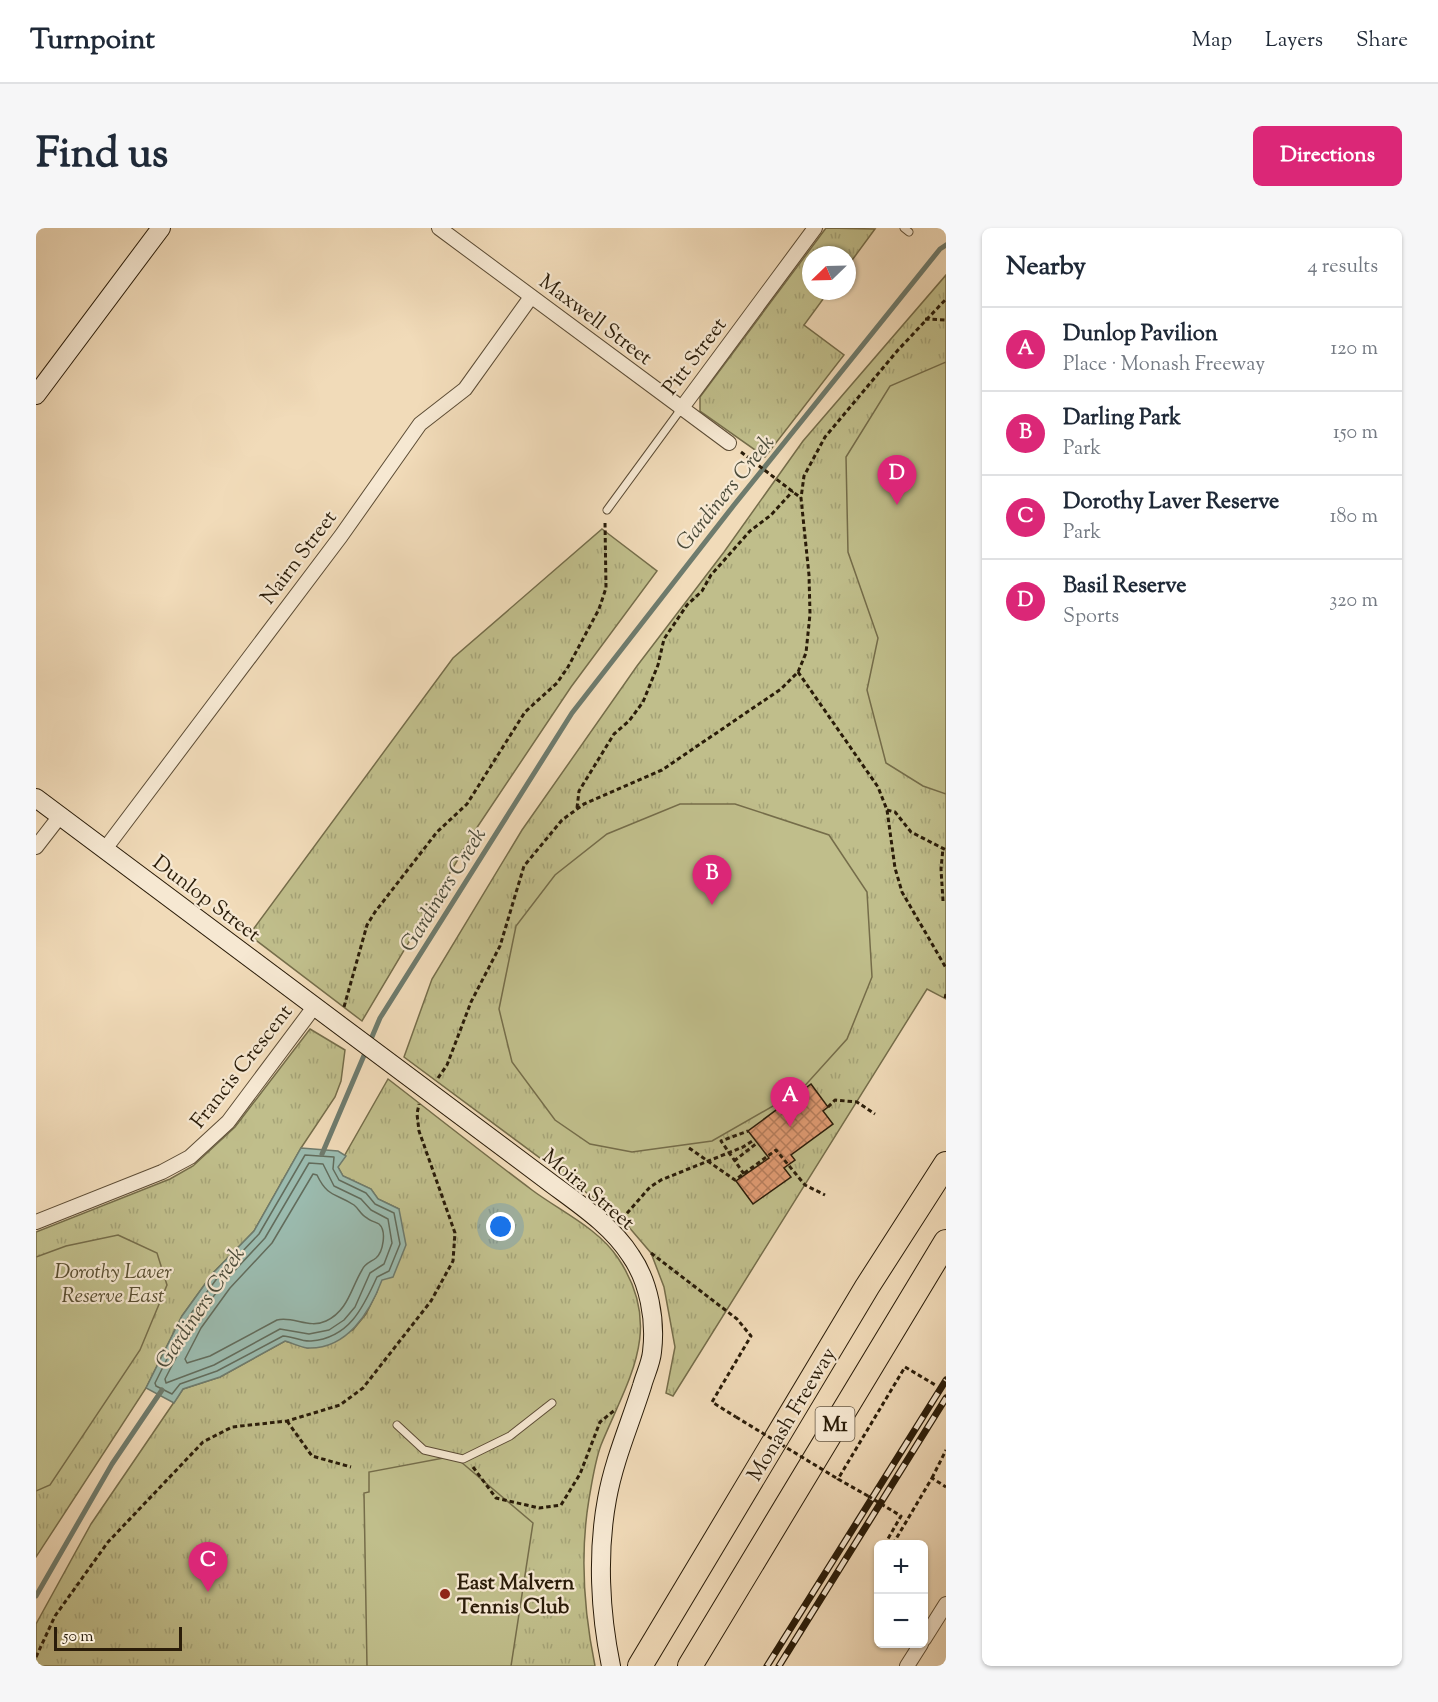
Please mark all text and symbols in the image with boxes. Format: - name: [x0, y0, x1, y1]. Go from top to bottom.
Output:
- text: Turnpoint: [30, 21, 155, 61]
- text: Map: [1192, 26, 1232, 56]
- text: Layers: [1265, 26, 1323, 56]
- text: Share: [1356, 26, 1408, 56]
- text: Find us: [36, 126, 168, 186]
- button: Directions: [1253, 126, 1402, 186]
- north arrow: [802, 246, 856, 300]
- text: Nearby: [1006, 249, 1086, 286]
- text: 4 results: [1307, 253, 1378, 282]
- street label: Maxwell Street: [532, 268, 658, 373]
- street label: Pitt Street: [656, 312, 735, 402]
- text: Dunlop Pavilion: [1063, 319, 1218, 351]
- text: A: [1017, 335, 1034, 364]
- text: 120 m: [1330, 335, 1378, 364]
- text: Place · Monash Freeway: [1063, 351, 1265, 380]
- text: Darling Park: [1063, 403, 1181, 435]
- text: B: [1019, 419, 1032, 448]
- text: 150 m: [1333, 419, 1378, 448]
- water label: Gardiners Creek: [669, 429, 783, 559]
- text: Park: [1063, 435, 1101, 464]
- pin: D: [878, 456, 916, 505]
- text: Dorothy Laver Reserve: [1063, 487, 1279, 519]
- text: C: [1017, 503, 1034, 532]
- text: 180 m: [1330, 503, 1378, 532]
- street label: Nairn Street: [254, 505, 345, 612]
- text: Park: [1063, 519, 1101, 548]
- text: Basil Reserve: [1063, 571, 1186, 603]
- text: D: [1018, 587, 1033, 616]
- text: 320 m: [1329, 587, 1378, 616]
- text: Sports: [1063, 603, 1119, 632]
- water label: Gardiners Creek: [394, 822, 496, 959]
- street label: Dunlop Street: [145, 849, 266, 950]
- pin: B: [692, 856, 732, 905]
- street label: Francis Crescent: [184, 999, 301, 1136]
- pin: A: [770, 1078, 810, 1127]
- street label: Moira Street: [535, 1143, 640, 1238]
- your location: [486, 1212, 515, 1241]
- water label: Gardiners Creek: [149, 1241, 254, 1376]
- park label: Dorothy Laver Reserve East: [54, 1258, 172, 1312]
- street label: Monash Freeway: [741, 1342, 845, 1488]
- road number: M1: [816, 1407, 854, 1441]
- map controls: [874, 1540, 928, 1648]
- button: +: [874, 1540, 928, 1594]
- pin: C: [188, 1542, 228, 1592]
- place label: East Malvern Tennis Club: [457, 1569, 575, 1623]
- marker: East Malvern Tennis Club: [438, 1587, 452, 1601]
- button: −: [874, 1594, 928, 1648]
- scale bar: [54, 1624, 182, 1652]
- text: 50 m: [63, 1626, 94, 1649]

